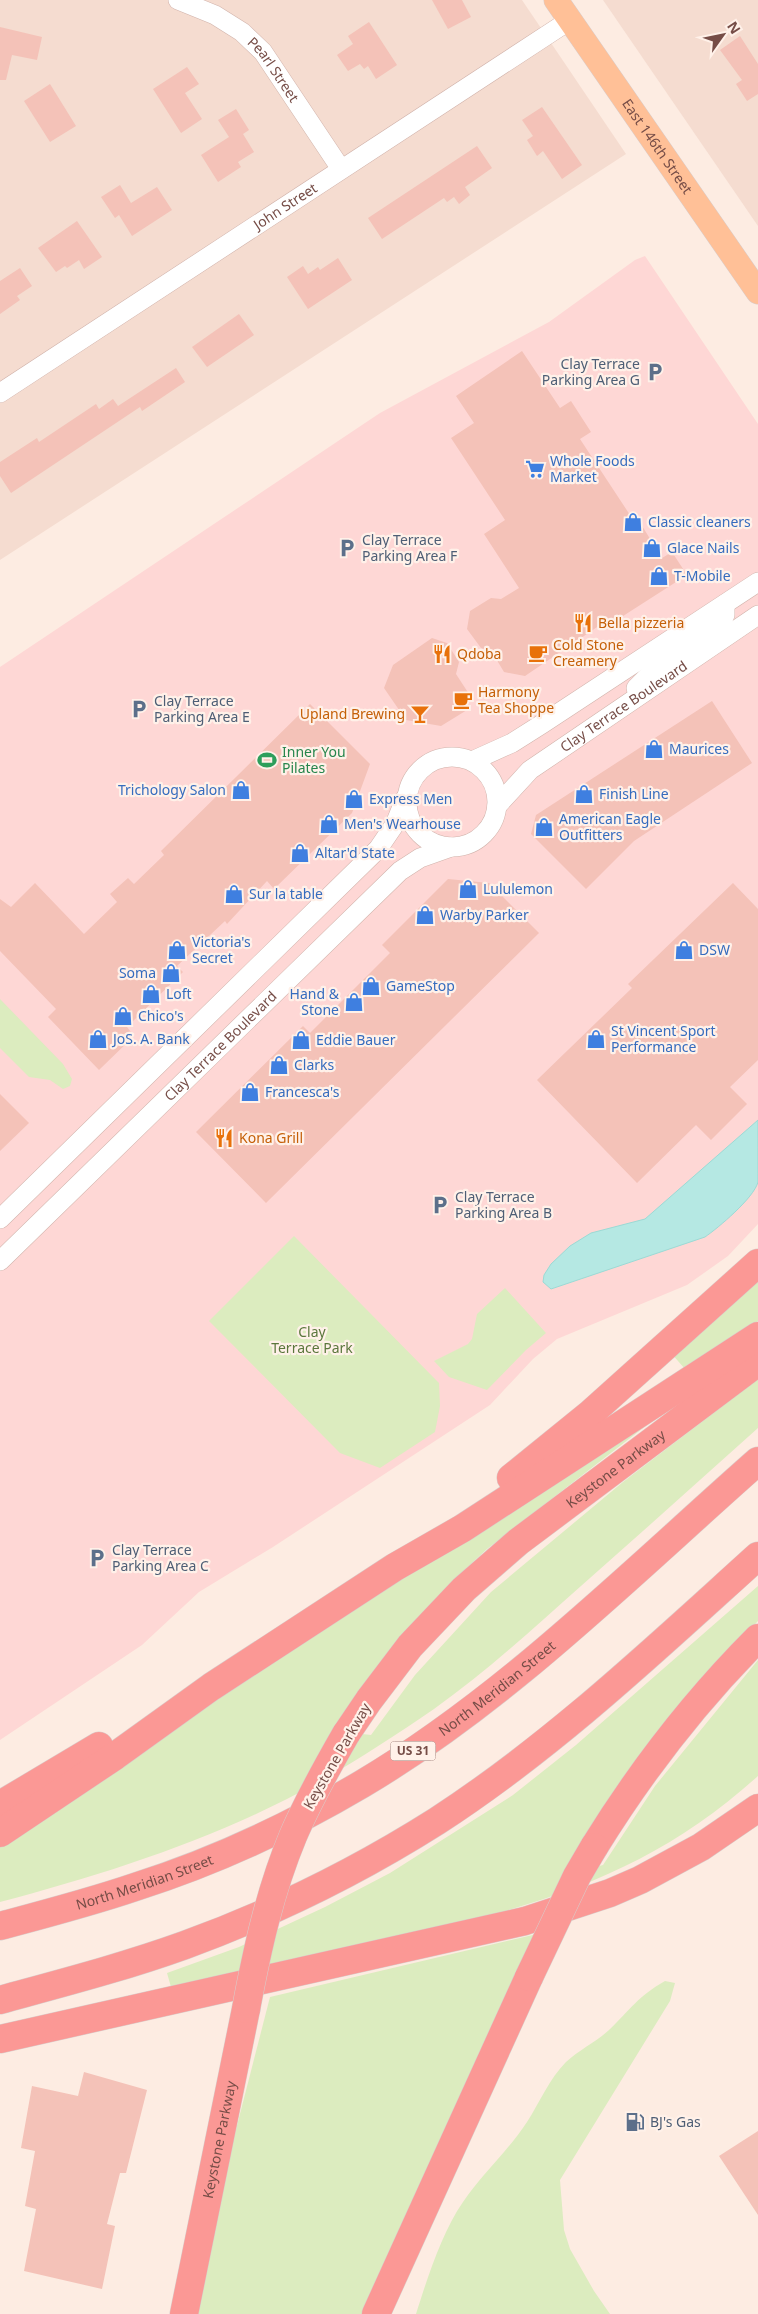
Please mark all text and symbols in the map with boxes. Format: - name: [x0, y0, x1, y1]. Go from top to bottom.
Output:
- north arrow: [698, 10, 748, 60]
- text: N: [723, 18, 745, 38]
- street label: Pearl Street: [244, 32, 304, 106]
- street label: East 146th Street: [618, 95, 697, 197]
- street label: John Street: [248, 178, 321, 235]
- place label: Clay Terrace Parking Area G: [542, 354, 640, 389]
- parking icon: Clay Terrace Parking Area G: [644, 361, 666, 383]
- place label: Whole Foods Market: [550, 451, 635, 486]
- supermarket icon: Whole Foods Market: [524, 458, 546, 480]
- shop icon: Classic cleaners: [622, 511, 644, 533]
- place label: Classic cleaners: [648, 512, 751, 531]
- place label: Clay Terrace Parking Area F: [362, 530, 457, 565]
- parking icon: Clay Terrace Parking Area F: [336, 537, 358, 559]
- shop icon: Glace Nails: [641, 537, 663, 559]
- place label: Glace Nails: [667, 538, 740, 557]
- shop icon: T-Mobile: [648, 565, 670, 587]
- place label: T-Mobile: [674, 566, 731, 585]
- restaurant icon: Bella pizzeria: [572, 612, 594, 634]
- place label: Bella pizzeria: [598, 613, 684, 632]
- place label: Cold Stone Creamery: [553, 635, 624, 670]
- cafe icon: Cold Stone Creamery: [527, 642, 549, 664]
- restaurant icon: Qdoba: [431, 643, 453, 665]
- place label: Qdoba: [457, 644, 501, 663]
- street label: Clay Terrace Boulevard: [556, 656, 691, 756]
- place label: Harmony Tea Shoppe: [478, 682, 554, 717]
- cafe icon: Harmony Tea Shoppe: [452, 689, 474, 711]
- place label: Clay Terrace Parking Area E: [154, 691, 250, 726]
- parking icon: Clay Terrace Parking Area E: [128, 698, 150, 720]
- bar icon: Upland Brewing: [409, 703, 431, 725]
- place label: Upland Brewing: [300, 704, 405, 723]
- shop icon: Maurices: [643, 738, 665, 760]
- place label: Maurices: [669, 739, 729, 758]
- place label: Inner You Pilates: [282, 742, 346, 777]
- sports icon: Inner You Pilates: [256, 749, 278, 771]
- shop icon: Trichology Salon: [230, 779, 252, 801]
- place label: Trichology Salon: [118, 780, 226, 799]
- shop icon: Finish Line: [573, 783, 595, 805]
- place label: Finish Line: [599, 784, 669, 803]
- shop icon: Express Men: [343, 788, 365, 810]
- place label: Express Men: [369, 789, 453, 808]
- place label: American Eagle Outfitters: [559, 809, 661, 844]
- shop icon: Men's Wearhouse: [318, 813, 340, 835]
- place label: Men's Wearhouse: [344, 814, 461, 833]
- shop icon: American Eagle Outfitters: [533, 816, 555, 838]
- shop icon: Altar'd State: [289, 842, 311, 864]
- place label: Altar'd State: [315, 843, 395, 862]
- shop icon: Lululemon: [457, 878, 479, 900]
- place label: Lululemon: [483, 879, 553, 898]
- shop icon: Sur la table: [223, 883, 245, 905]
- place label: Sur la table: [249, 884, 323, 903]
- shop icon: Warby Parker: [414, 904, 436, 926]
- place label: Warby Parker: [440, 905, 529, 924]
- place label: Victoria's Secret: [192, 932, 251, 967]
- shop icon: Victoria's Secret: [166, 939, 188, 961]
- shop icon: DSW: [673, 939, 695, 961]
- place label: DSW: [699, 940, 730, 959]
- shop icon: Soma: [160, 962, 182, 984]
- place label: Soma: [119, 963, 156, 982]
- shop icon: GameStop: [360, 975, 382, 997]
- place label: GameStop: [386, 976, 455, 995]
- shop icon: Loft: [140, 983, 162, 1005]
- place label: Loft: [166, 984, 192, 1003]
- place label: Hand & Stone: [290, 984, 340, 1019]
- street label: Clay Terrace Boulevard: [160, 986, 280, 1105]
- shop icon: Hand & Stone: [343, 991, 365, 1013]
- shop icon: Chico's: [112, 1005, 134, 1027]
- place label: Chico's: [138, 1006, 184, 1025]
- place label: St Vincent Sport Performance: [611, 1021, 716, 1056]
- shop icon: JoS. A. Bank: [87, 1028, 109, 1050]
- shop icon: St Vincent Sport Performance: [585, 1028, 607, 1050]
- place label: JoS. A. Bank: [111, 1029, 190, 1048]
- shop icon: Eddie Bauer: [290, 1029, 312, 1051]
- place label: Eddie Bauer: [316, 1030, 396, 1049]
- shop icon: Clarks: [268, 1054, 290, 1076]
- place label: Clarks: [294, 1055, 335, 1074]
- shop icon: Francesca's: [239, 1081, 261, 1103]
- place label: Francesca's: [265, 1082, 340, 1101]
- restaurant icon: Kona Grill: [213, 1127, 235, 1149]
- place label: Kona Grill: [239, 1128, 303, 1147]
- place label: Clay Terrace Parking Area B: [455, 1187, 552, 1222]
- parking icon: Clay Terrace Parking Area B: [429, 1194, 451, 1216]
- park label: Clay Terrace Park: [271, 1322, 353, 1357]
- street label: Keystone Parkway: [562, 1424, 670, 1512]
- place label: Clay Terrace Parking Area C: [112, 1540, 209, 1575]
- parking icon: Clay Terrace Parking Area C: [86, 1547, 108, 1569]
- street label: North Meridian Street: [434, 1636, 559, 1740]
- street label: Keystone Parkway: [298, 1699, 375, 1812]
- road number: US 31: [390, 1742, 436, 1760]
- street label: North Meridian Street: [74, 1850, 216, 1914]
- street label: Keystone Parkway: [198, 2078, 240, 2200]
- fuel station icon: BJ's Gas: [624, 2111, 646, 2133]
- place label: BJ's Gas: [650, 2112, 701, 2131]

